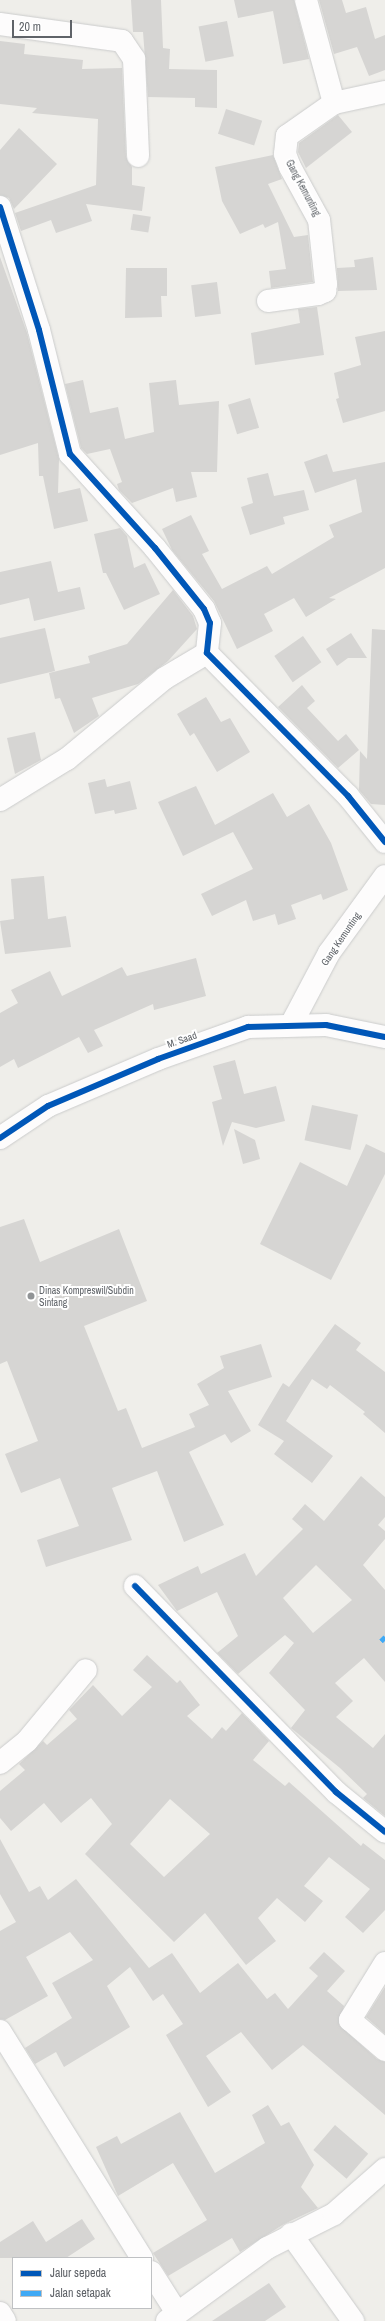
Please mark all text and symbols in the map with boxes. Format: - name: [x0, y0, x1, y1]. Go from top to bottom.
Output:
- scale bar: [14, 12, 74, 38]
- text: 20 m: [19, 19, 41, 35]
- street label: Gang Kemunting: [283, 158, 323, 218]
- street label: Gang Kemunting: [319, 910, 363, 968]
- street label: M. Saad: [166, 1029, 198, 1051]
- place label: Dinas Kompreswil/Subdin Sintang: [39, 1284, 134, 1308]
- marker: Dinas Kompreswil/Subdin Sintang: [26, 1291, 36, 1301]
- legend: [12, 2257, 152, 2309]
- text: Jalur sepeda: [50, 2265, 106, 2281]
- text: Jalan setapak: [50, 2285, 111, 2301]

